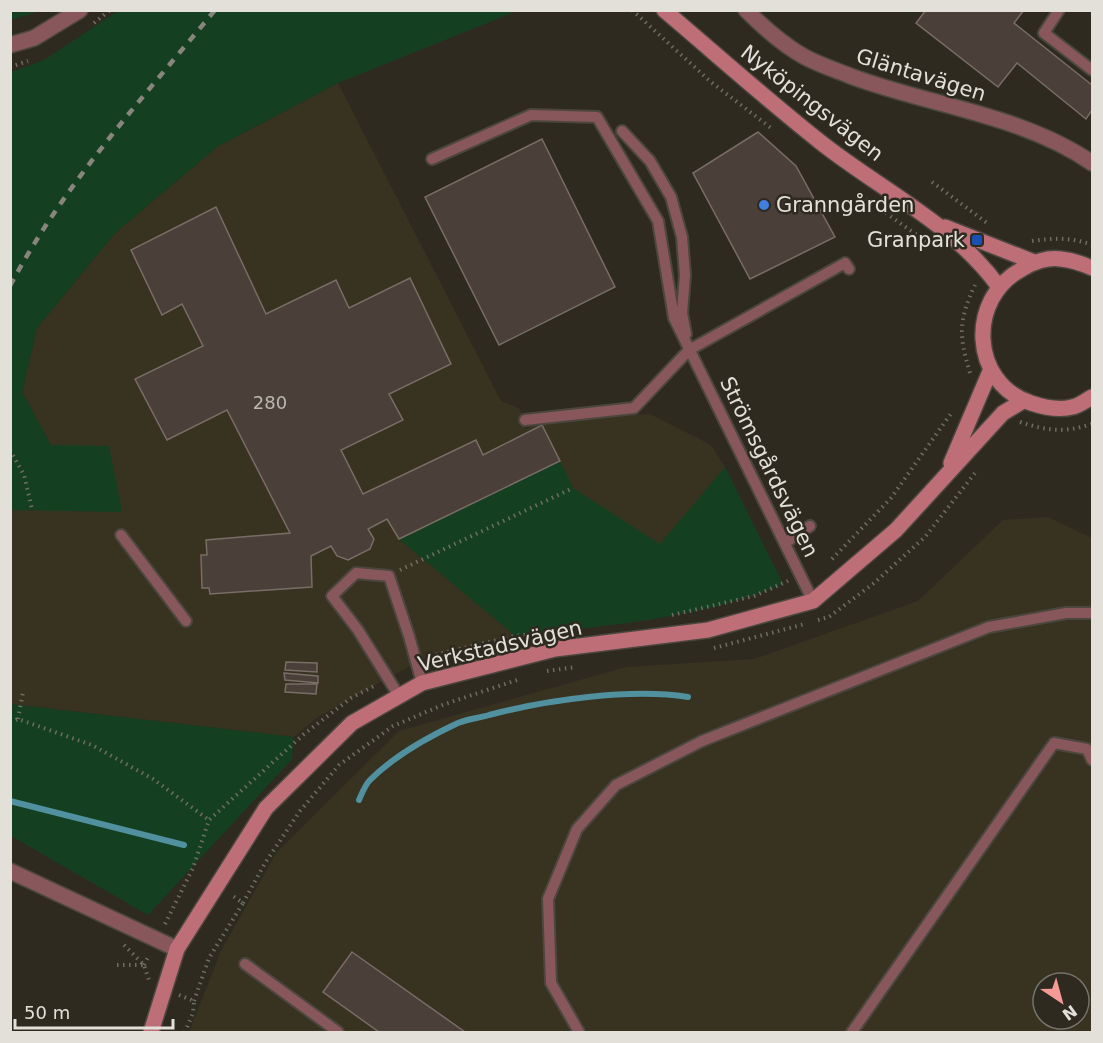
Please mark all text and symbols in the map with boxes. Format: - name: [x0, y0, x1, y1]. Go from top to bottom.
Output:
- street label: Nyköpingsvägen: [736, 40, 888, 166]
- street label: Gläntavägen: [853, 44, 989, 106]
- place label: Granngården: [776, 192, 914, 217]
- marker: Granngården: [757, 198, 771, 212]
- place label: Granpark: [867, 228, 966, 252]
- marker: Granpark: [970, 233, 984, 247]
- street label: Strömsgårdsvägen: [715, 373, 824, 561]
- house number: 280: [253, 392, 287, 413]
- street label: Verkstadsvägen: [416, 615, 584, 677]
- north arrow: [1031, 971, 1091, 1031]
- scale bar: [15, 992, 172, 1030]
- text: N: [1059, 1001, 1081, 1024]
- text: 50 m: [24, 1002, 70, 1023]

